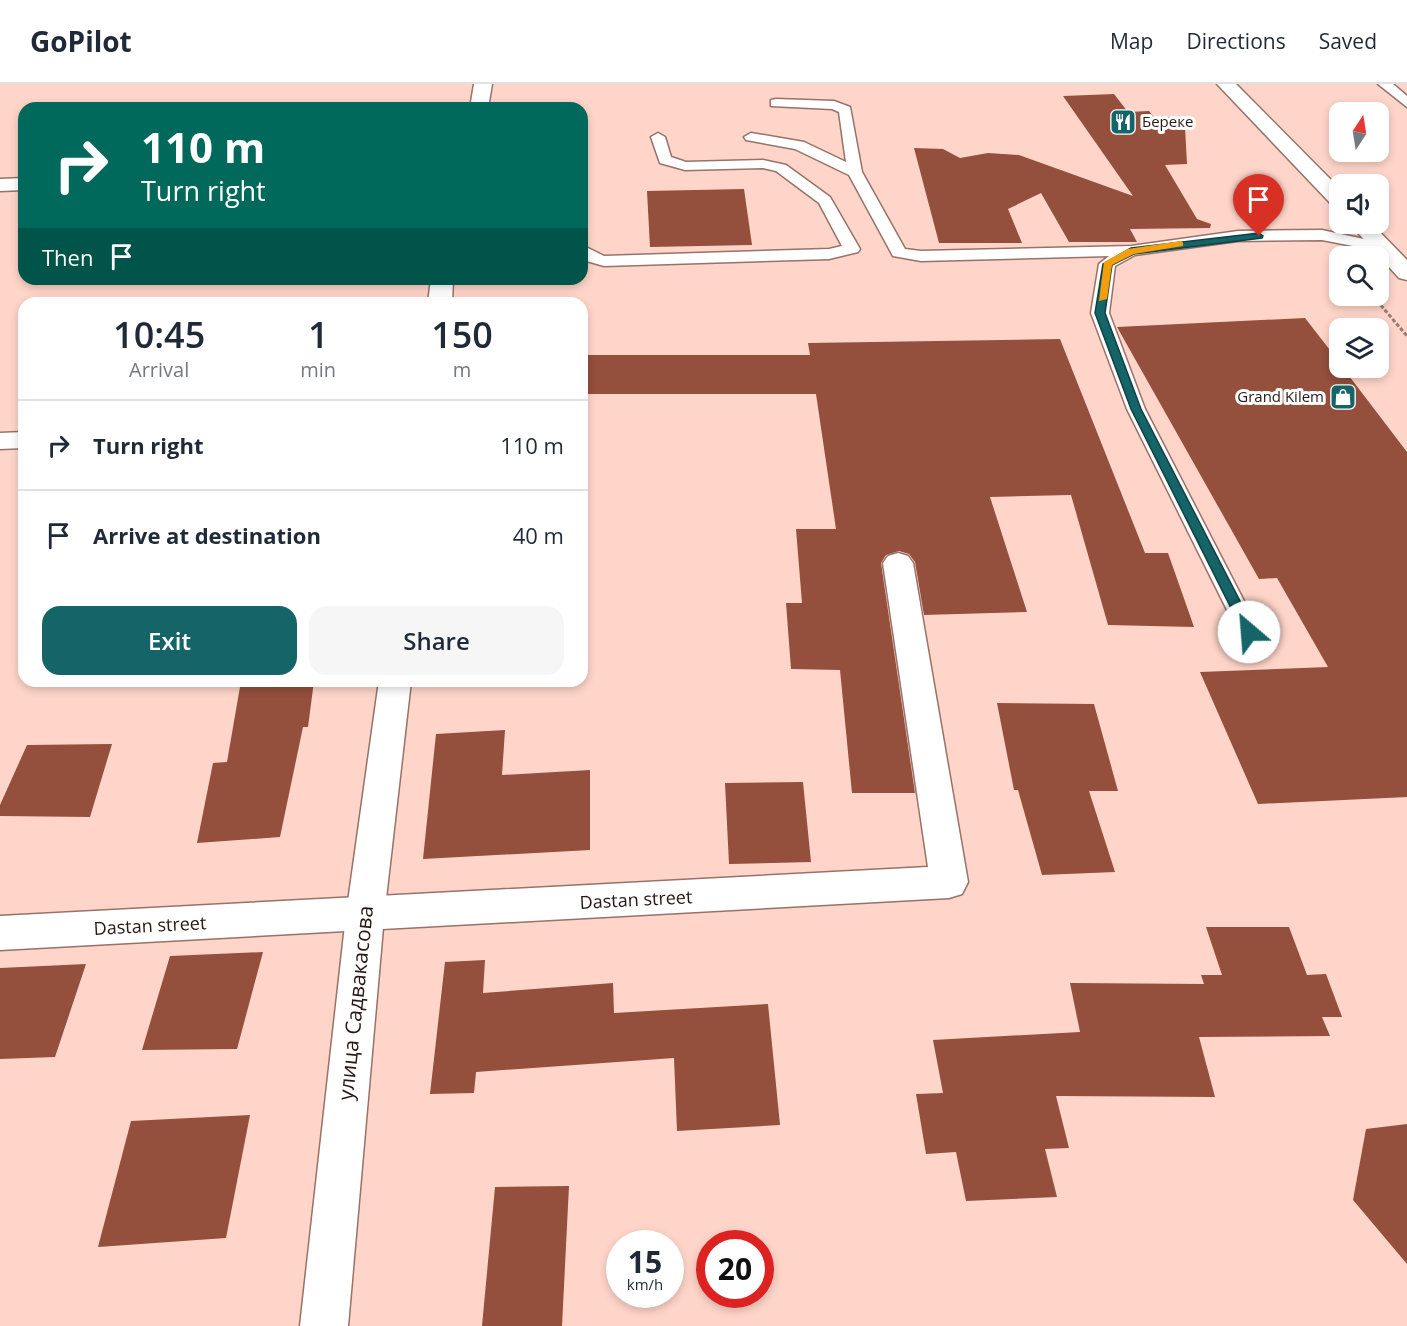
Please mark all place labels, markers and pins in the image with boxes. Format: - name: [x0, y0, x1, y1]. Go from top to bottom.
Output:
- restaurant icon: Береке: [1108, 107, 1138, 137]
- place label: Береке: [1142, 111, 1193, 131]
- pin: [1233, 174, 1284, 236]
- shop icon: Grand Kilem: [1328, 382, 1358, 412]
- place label: Grand Kilem: [1237, 386, 1324, 406]

